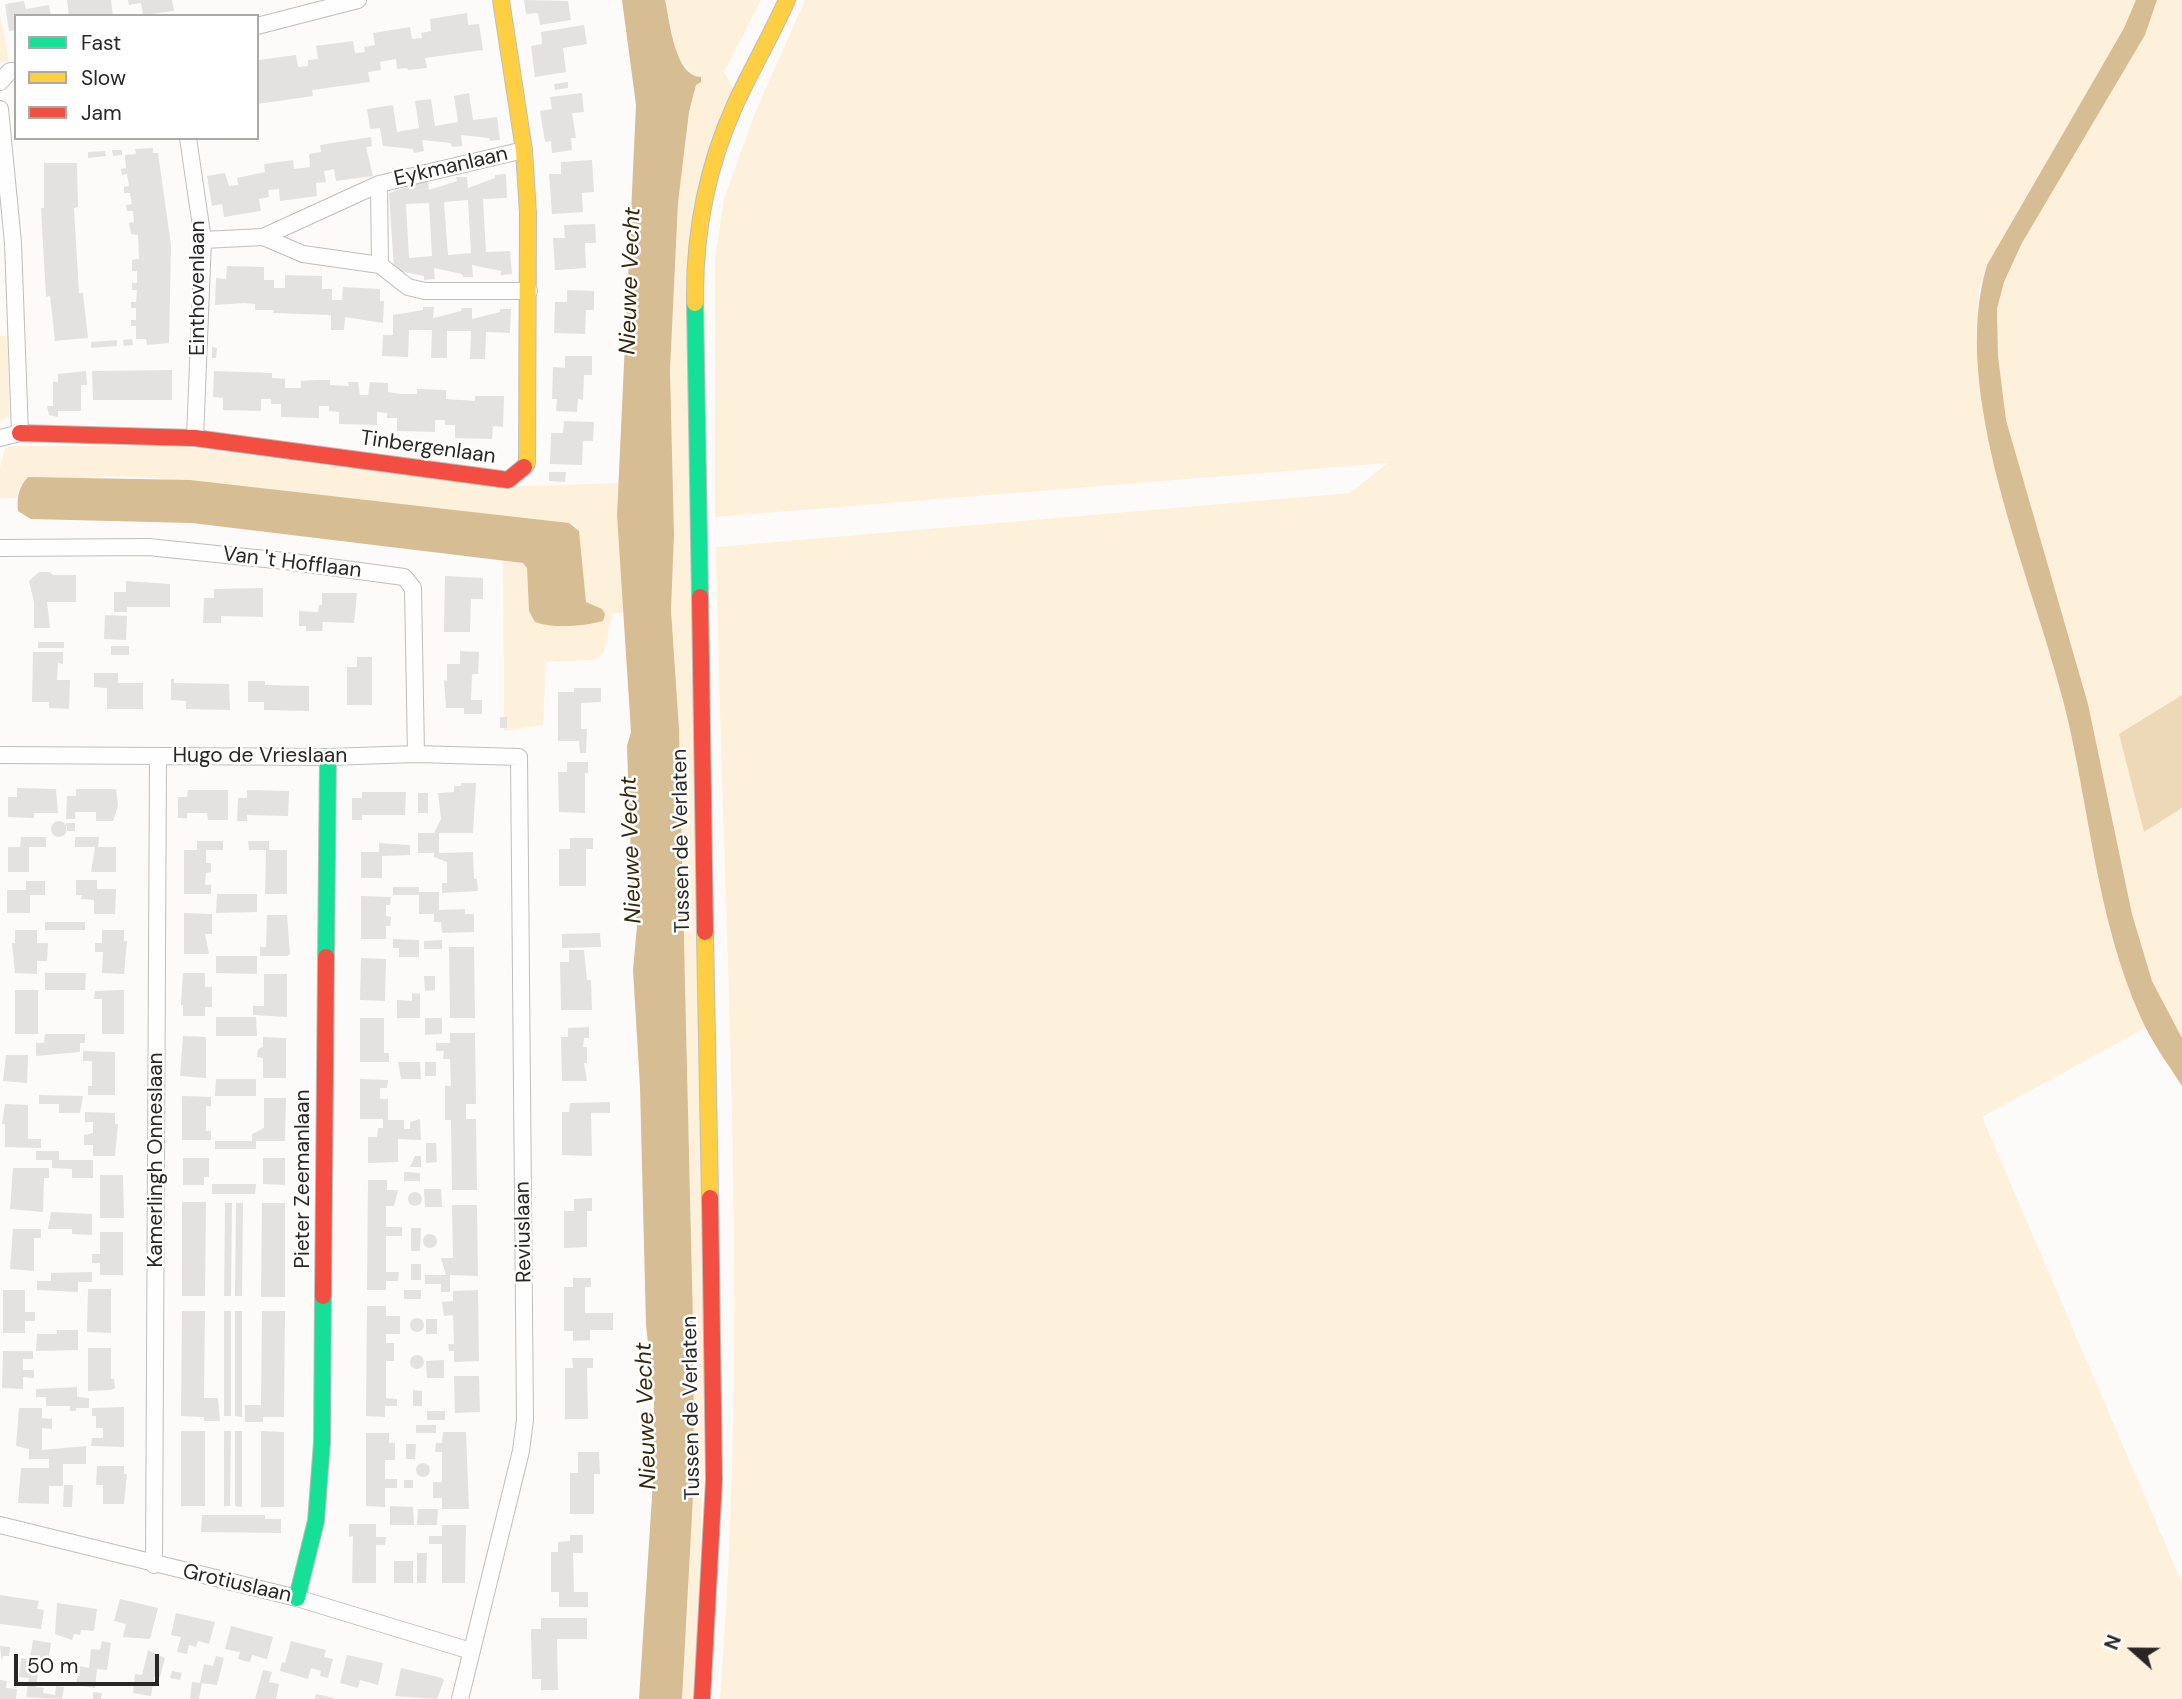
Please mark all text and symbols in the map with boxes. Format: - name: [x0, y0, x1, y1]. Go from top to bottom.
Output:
- legend: [14, 14, 259, 140]
- text: Fast: [81, 29, 121, 57]
- text: Slow: [81, 64, 126, 92]
- text: Jam: [81, 99, 122, 127]
- street label: Eykmanlaan: [392, 142, 510, 192]
- water label: Nieuwe Vecht: [615, 207, 647, 355]
- street label: Einthovenlaan: [185, 220, 211, 356]
- street label: Tinbergenlaan: [359, 426, 497, 470]
- street label: Van 't Hofflaan: [221, 542, 363, 584]
- street label: Hugo de Vrieslaan: [173, 743, 347, 769]
- street label: Tussen de Verlaten: [668, 749, 696, 933]
- water label: Nieuwe Vecht: [616, 776, 648, 924]
- street label: Kamerlingh Onneslaan: [143, 1052, 169, 1268]
- street label: Pieter Zeemanlaan: [290, 1089, 316, 1269]
- street label: Reviuslaan: [511, 1181, 537, 1283]
- street label: Tussen de Verlaten: [678, 1316, 706, 1500]
- water label: Nieuwe Vecht: [631, 1342, 663, 1490]
- street label: Grotiuslaan: [180, 1559, 294, 1609]
- north arrow: [2098, 1615, 2168, 1685]
- text: N: [2099, 1631, 2127, 1653]
- scale bar: [18, 1640, 163, 1684]
- text: 50 m: [27, 1652, 78, 1680]

